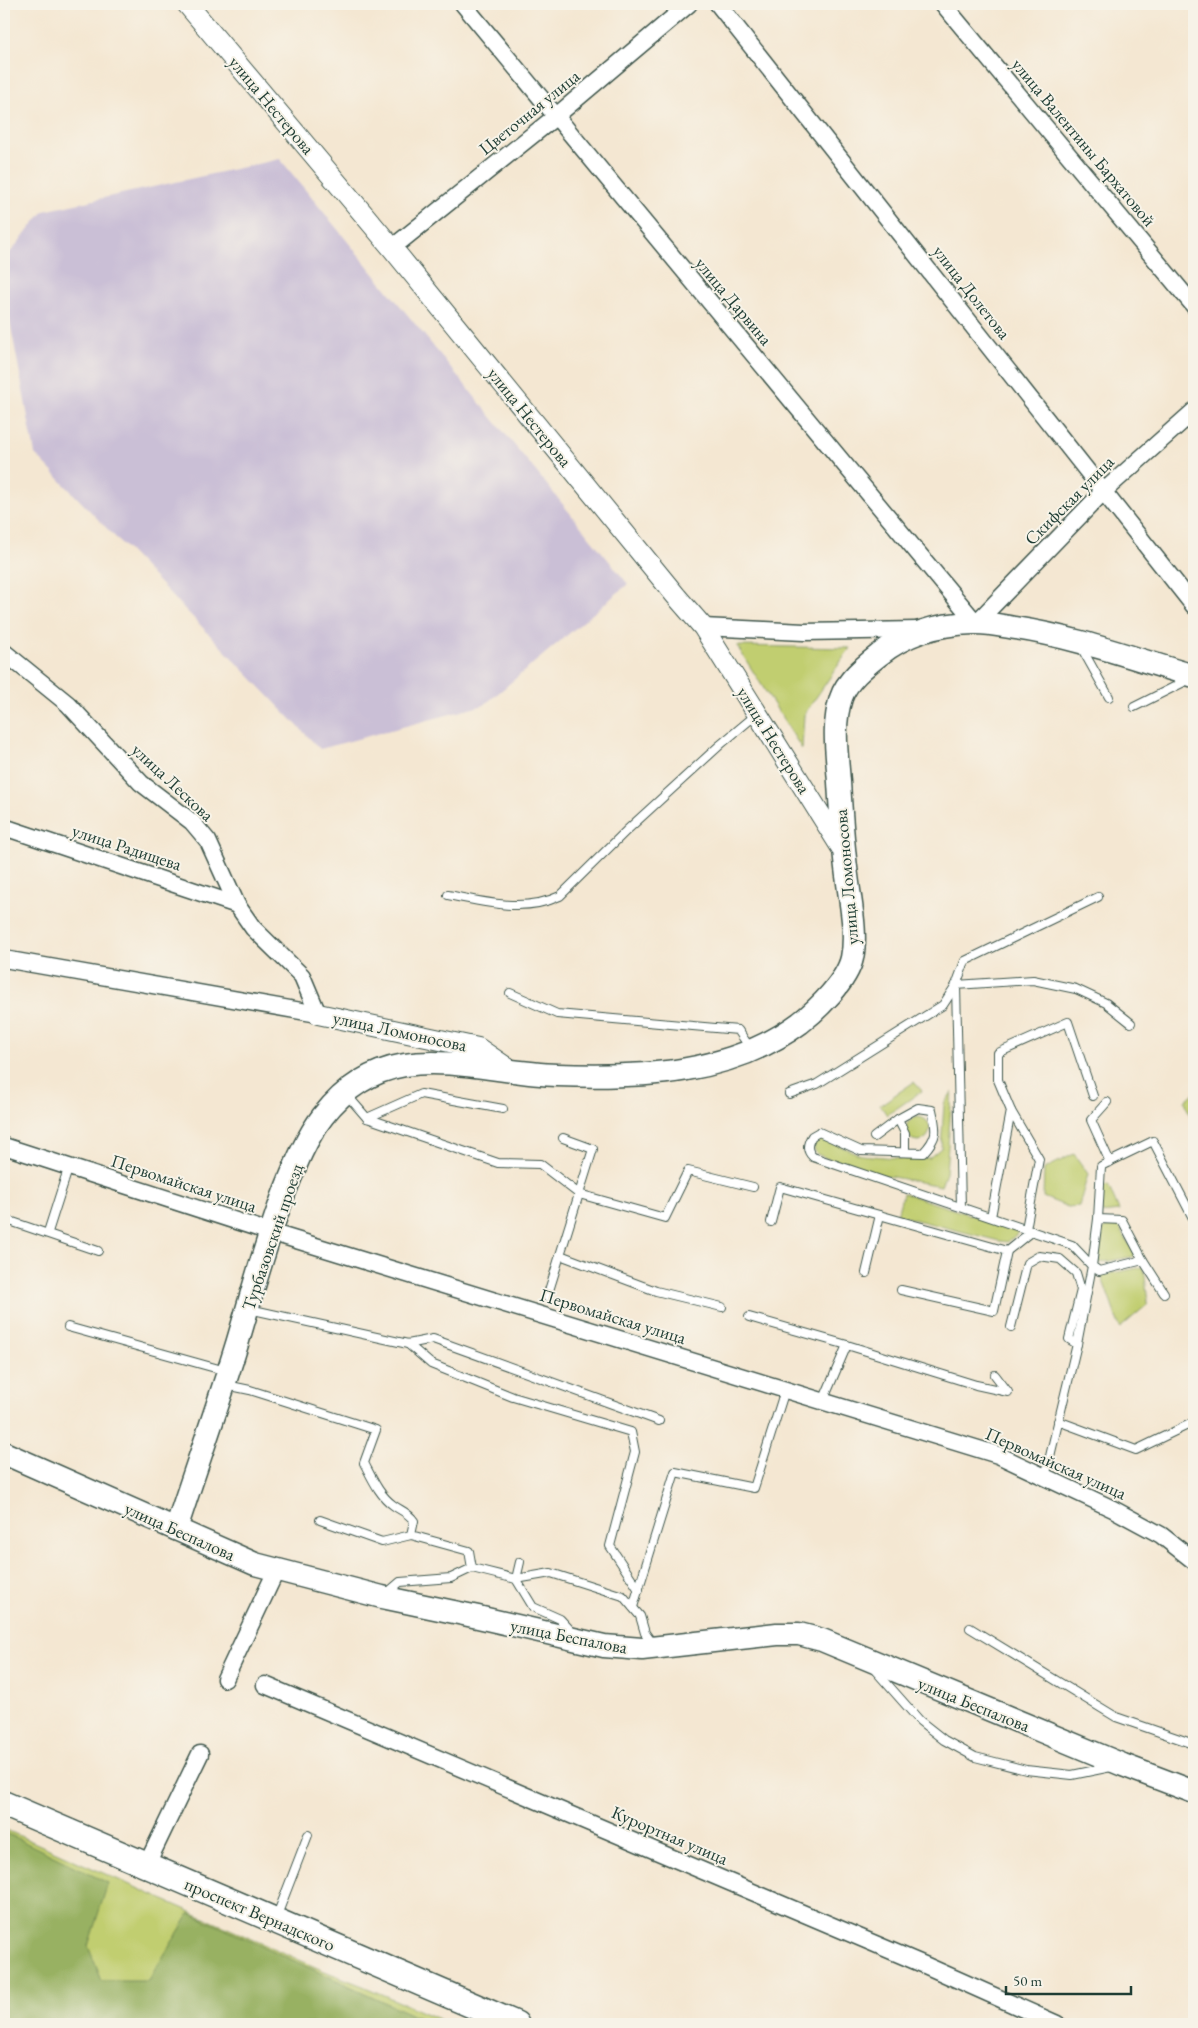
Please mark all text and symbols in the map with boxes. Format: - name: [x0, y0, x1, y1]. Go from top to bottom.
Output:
- street label: улица Нестерова: [224, 51, 320, 160]
- street label: улица Валентины Бархатовой: [1007, 53, 1161, 231]
- street label: Цветочная улица: [474, 64, 585, 160]
- street label: улица Долетова: [928, 240, 1017, 344]
- street label: улица Дарвина: [690, 252, 778, 351]
- street label: улица Нестерова: [483, 362, 578, 472]
- street label: Скифская улица: [1019, 450, 1119, 550]
- street label: улица Нестерова: [732, 682, 816, 798]
- street label: улица Лескова: [127, 738, 220, 827]
- street label: улица Ломоносова: [829, 807, 863, 946]
- street label: улица Радищева: [69, 818, 185, 876]
- street label: улица Ломоносова: [331, 1006, 470, 1057]
- street label: Первомайская улица: [108, 1149, 261, 1218]
- street label: Турбазовский проезд: [236, 1161, 308, 1313]
- street label: Первомайская улица: [537, 1283, 690, 1349]
- street label: Первомайская улица: [982, 1422, 1131, 1505]
- street label: улица Беспалова: [121, 1496, 240, 1566]
- street label: улица Беспалова: [509, 1613, 630, 1659]
- street label: улица Беспалова: [915, 1671, 1034, 1737]
- street label: Курортная улица: [608, 1800, 732, 1870]
- street label: проспект Вернадского: [181, 1872, 339, 1956]
- scale bar: [1006, 1963, 1130, 1995]
- text: 50 m: [1013, 1971, 1042, 1990]

